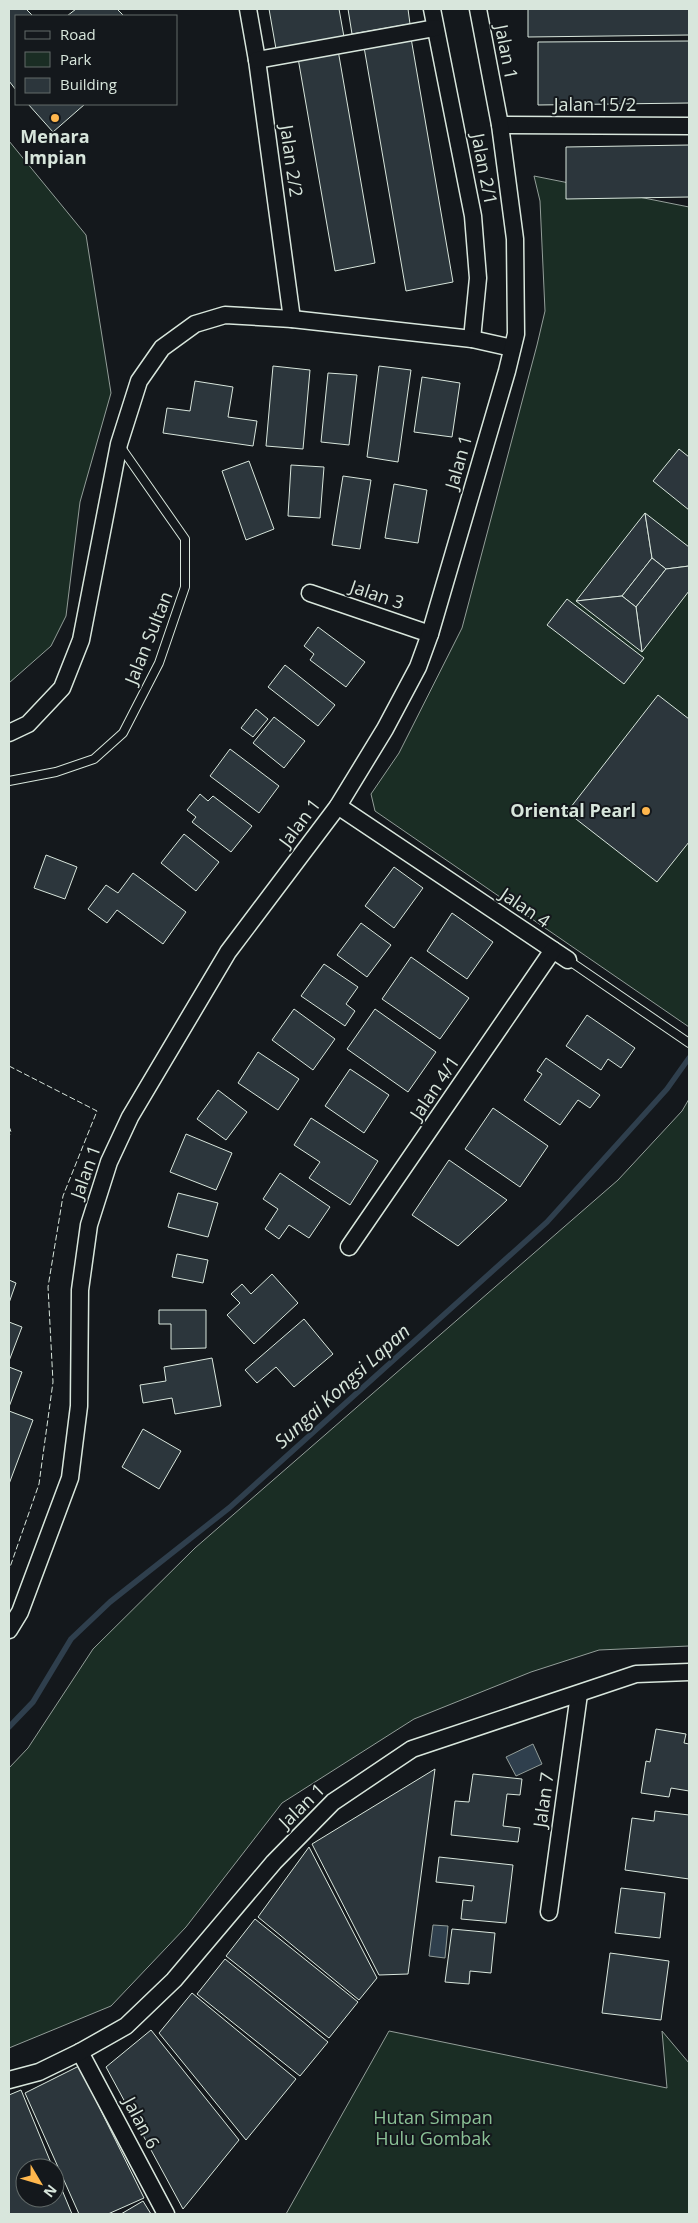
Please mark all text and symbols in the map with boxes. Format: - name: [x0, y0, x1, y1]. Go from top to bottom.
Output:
- legend: [15, 15, 178, 105]
- street label: Jalan 1: [490, 20, 524, 81]
- text: Road: [60, 24, 96, 44]
- text: Park: [60, 49, 91, 69]
- text: Building: [60, 74, 117, 94]
- street label: Jalan 15/2: [552, 92, 636, 116]
- marker: Menara Impian: [49, 112, 61, 124]
- street label: Jalan 2/2: [275, 121, 309, 198]
- place label: Menara Impian: [20, 124, 90, 169]
- street label: Jalan 2/1: [466, 129, 504, 207]
- street label: Jalan 1: [438, 432, 477, 494]
- street label: Jalan 3: [345, 573, 407, 614]
- street label: Jalan Sultan: [118, 588, 178, 689]
- street label: Jalan 1: [272, 793, 325, 853]
- place label: Oriental Pearl: [510, 798, 636, 822]
- marker: Oriental Pearl: [640, 805, 652, 817]
- street label: Jalan 4: [494, 881, 555, 933]
- street label: Jalan 4/1: [403, 1051, 464, 1126]
- street label: Jalan 1: [64, 1142, 106, 1204]
- water label: Sungai Kongsi Lapan: [268, 1318, 416, 1454]
- street label: Jalan 7: [527, 1771, 559, 1831]
- street label: Jalan 1: [272, 1777, 330, 1835]
- street label: Jalan 6: [117, 2091, 165, 2153]
- park label: Hutan Simpan Hulu Gombak: [373, 2105, 493, 2150]
- north arrow: [15, 2158, 65, 2208]
- text: N: [40, 2181, 62, 2202]

